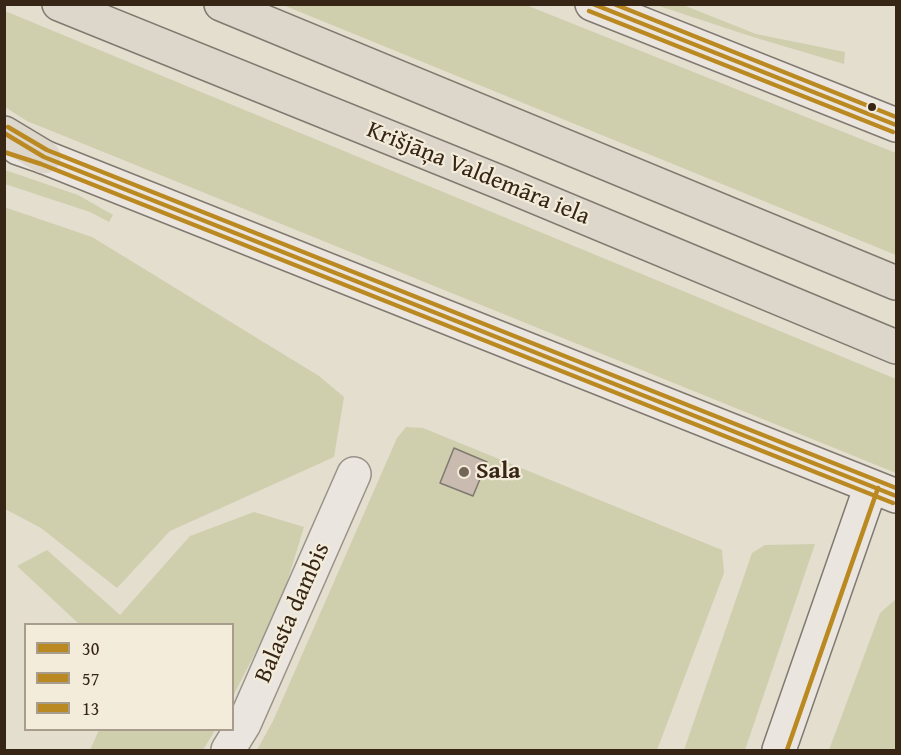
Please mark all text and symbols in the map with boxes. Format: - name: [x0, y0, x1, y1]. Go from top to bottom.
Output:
- unlabelled marker: [866, 101, 878, 113]
- street label: Krišjāņa Valdemāra iela: [362, 116, 594, 232]
- place label: Sala: [476, 458, 521, 486]
- marker: Sala: [457, 465, 471, 479]
- street label: Balasta dambis: [249, 539, 337, 687]
- legend: [24, 623, 234, 731]
- text: 30: [82, 635, 99, 662]
- text: 57: [82, 665, 99, 692]
- text: 13: [82, 695, 99, 722]

